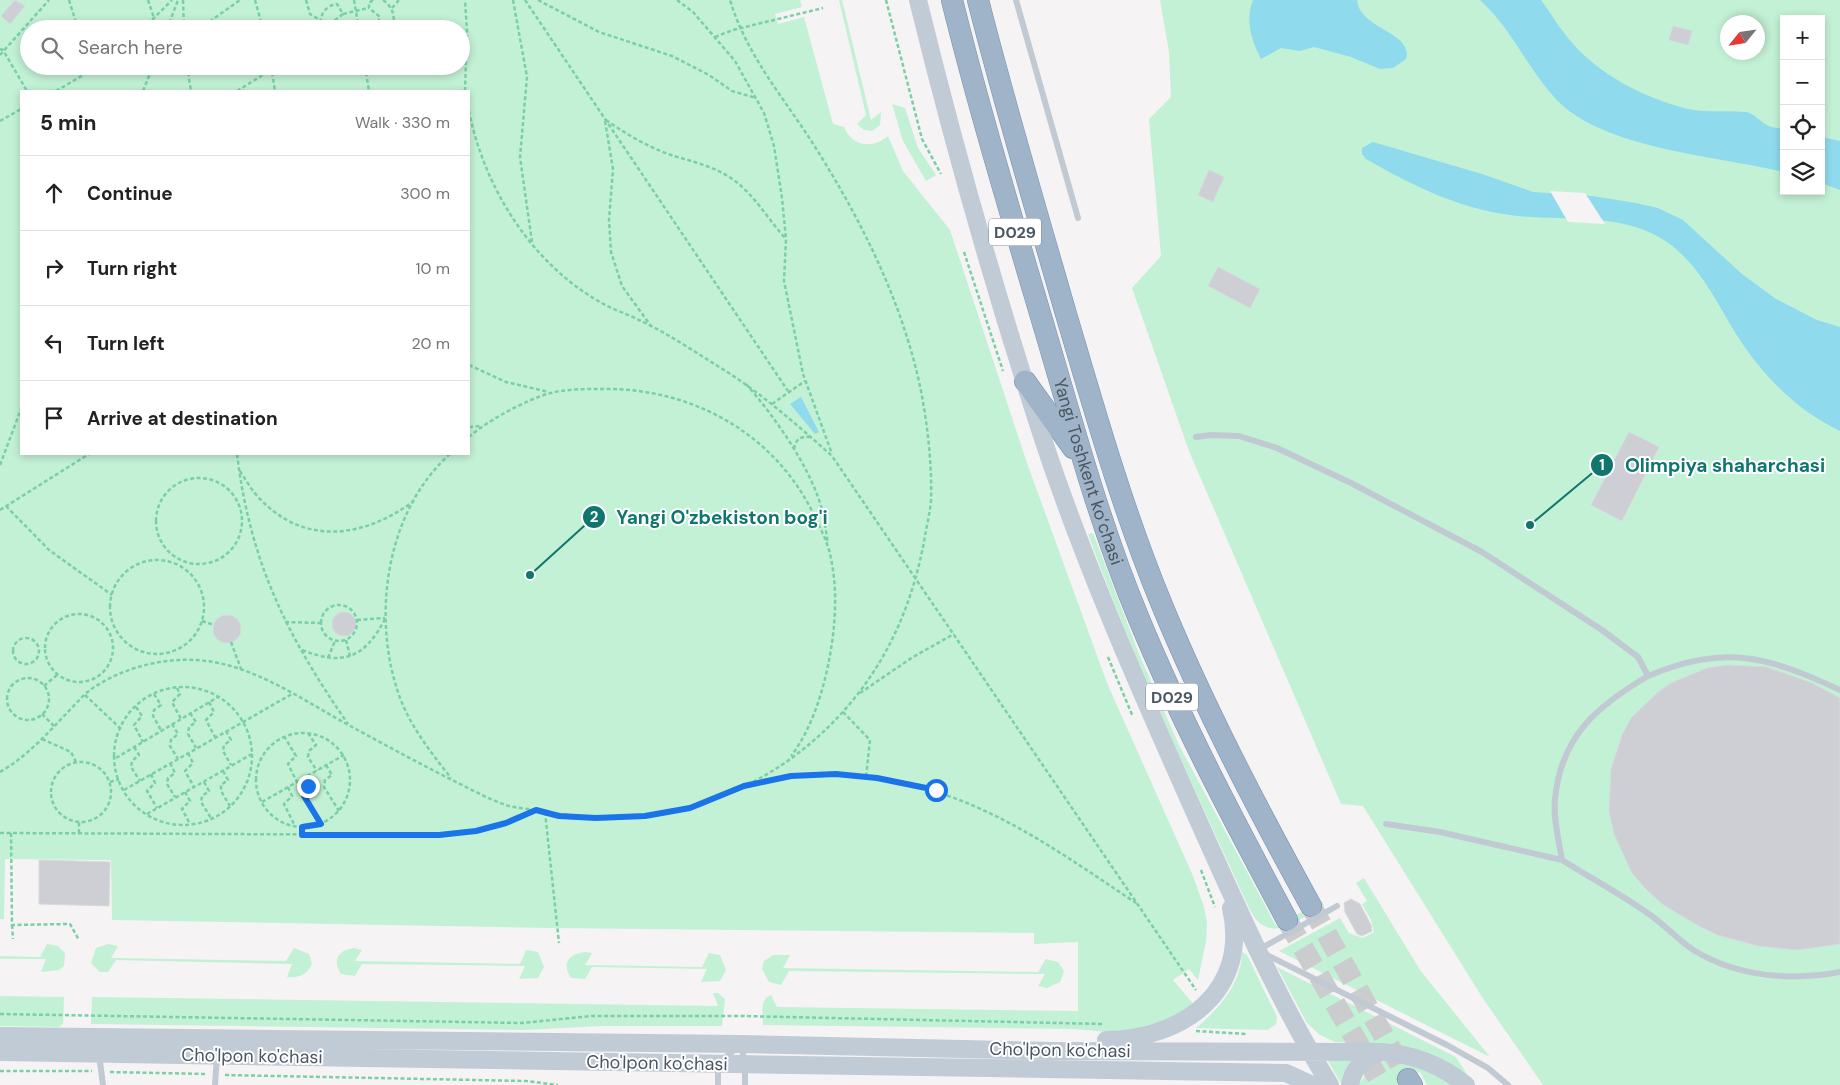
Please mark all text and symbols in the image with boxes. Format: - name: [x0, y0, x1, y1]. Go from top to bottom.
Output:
- north arrow: [1720, 15, 1765, 60]
- map controls: [1780, 15, 1825, 195]
- button: +: [1780, 15, 1825, 60]
- search box: [20, 20, 470, 75]
- icon: search: [38, 34, 66, 62]
- text: Search here: [78, 35, 183, 60]
- button: −: [1780, 60, 1825, 105]
- button: locate: [1780, 105, 1825, 150]
- text: 5 min: [40, 109, 96, 137]
- text: Walk · 330 m: [355, 112, 450, 133]
- button: layers: [1780, 150, 1825, 195]
- icon: ahead: [40, 179, 68, 207]
- text: Continue: [87, 181, 173, 206]
- text: 300 m: [400, 183, 450, 204]
- road number: D029: [989, 218, 1041, 246]
- icon: right: [40, 254, 68, 282]
- text: Turn right: [87, 256, 177, 281]
- text: 10 m: [416, 258, 450, 279]
- icon: left: [40, 329, 68, 357]
- text: Turn left: [87, 331, 165, 356]
- text: 20 m: [411, 333, 450, 354]
- street label: Yangi Toshkent ko‘chasi: [1048, 375, 1129, 568]
- icon: arrive: [40, 404, 68, 432]
- text: Arrive at destination: [87, 406, 278, 431]
- callout: Olimpiya shaharchasi: [1590, 448, 1835, 482]
- text: Olimpiya shaharchasi: [1625, 453, 1825, 478]
- text: 1: [1599, 455, 1605, 475]
- callout: Yangi O'zbekiston bog'i: [581, 500, 838, 534]
- text: Yangi O'zbekiston bog'i: [616, 505, 828, 530]
- text: 2: [590, 507, 599, 527]
- road number: D029: [1146, 684, 1198, 710]
- route end: [297, 775, 320, 798]
- route start: [925, 779, 948, 802]
- street label: Cho'lpon ko'chasi: [989, 1037, 1131, 1063]
- street label: Cho'lpon ko'chasi: [181, 1043, 323, 1069]
- street label: Cho'lpon ko'chasi: [586, 1050, 728, 1076]

